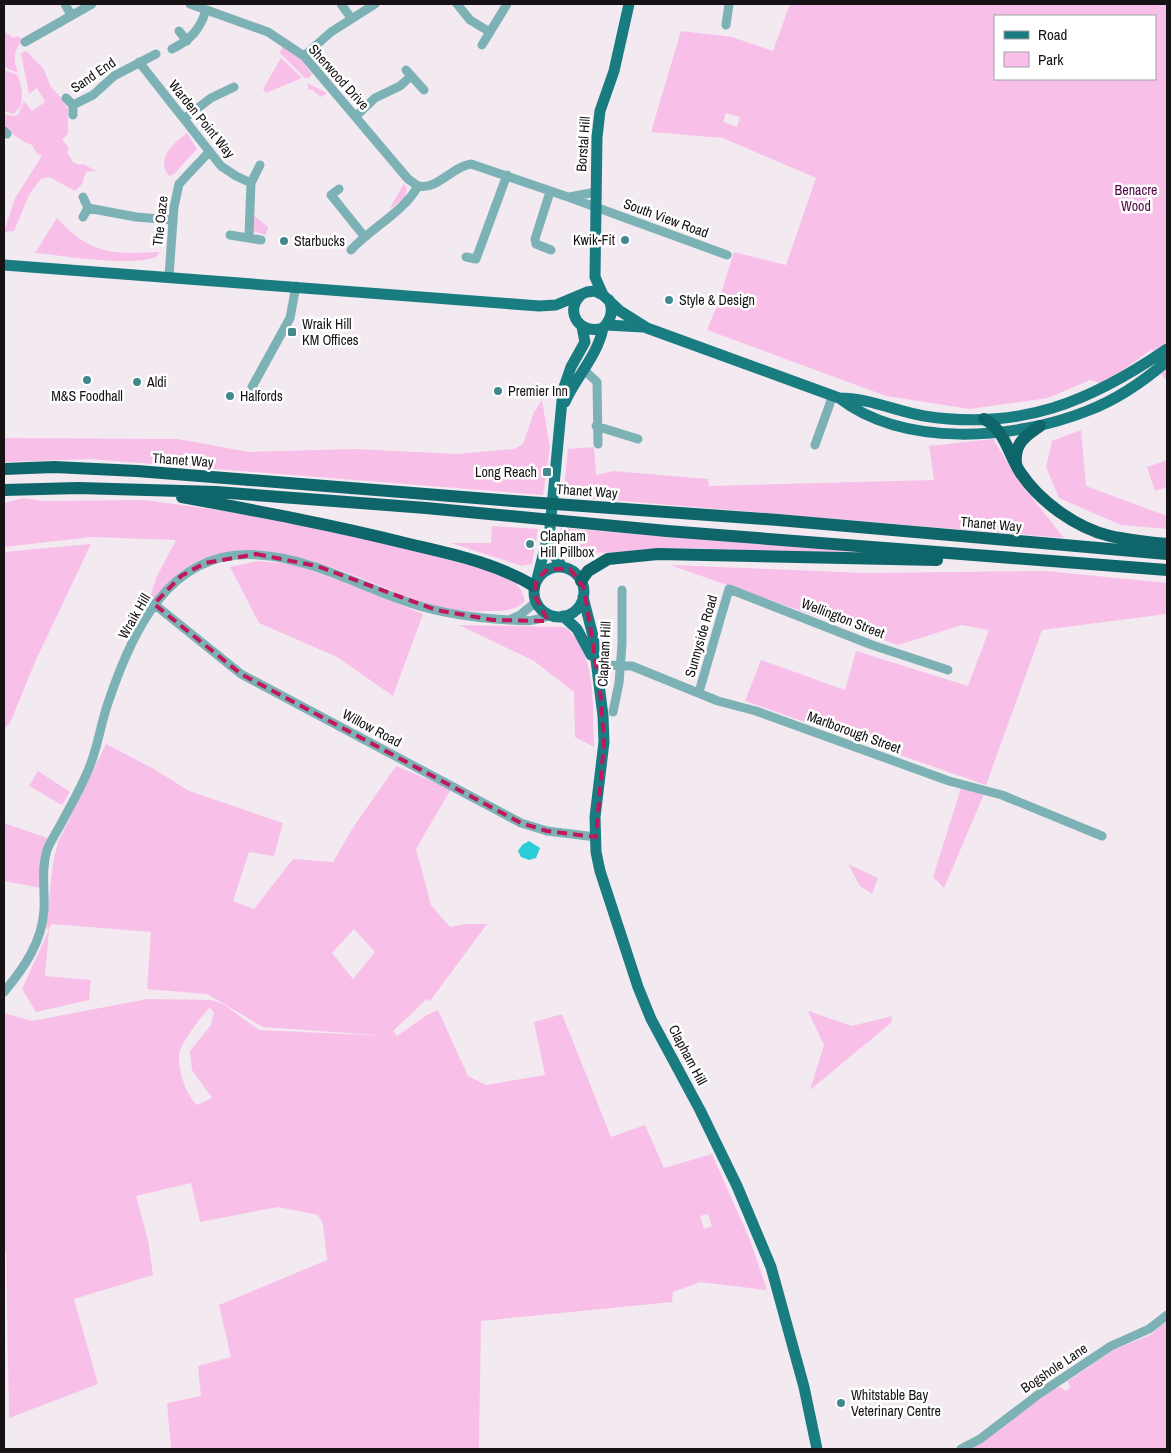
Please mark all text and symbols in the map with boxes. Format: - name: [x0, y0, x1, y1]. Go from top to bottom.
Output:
- legend: [994, 15, 1156, 80]
- text: Road: [1038, 24, 1067, 45]
- street label: Sherwood Drive: [305, 40, 373, 114]
- text: Park: [1038, 49, 1064, 70]
- street label: Sand End: [67, 53, 119, 97]
- street label: Warden Point Way: [165, 76, 239, 162]
- street label: Borstal Hill: [572, 116, 594, 172]
- park label: Benacre Wood: [1115, 181, 1157, 215]
- street label: South View Road: [621, 194, 711, 242]
- street label: The Oaze: [148, 195, 172, 247]
- place label: Kwik-Fit: [573, 231, 615, 249]
- place label: Starbucks: [294, 232, 345, 250]
- marker: Kwik-Fit: [619, 234, 631, 246]
- marker: Starbucks: [278, 235, 290, 247]
- place label: Style & Design: [679, 291, 755, 309]
- marker: Style & Design: [663, 294, 675, 306]
- place label: Wraik Hill KM Offices: [302, 315, 359, 349]
- marker: Wraik Hill KM Offices: [286, 326, 298, 338]
- place label: Aldi: [146, 373, 167, 391]
- marker: M&S Foodhall: [81, 374, 93, 386]
- marker: Aldi: [131, 376, 143, 388]
- place label: Premier Inn: [508, 382, 568, 400]
- marker: Premier Inn: [492, 385, 504, 397]
- place label: M&S Foodhall: [51, 387, 123, 405]
- place label: Halfords: [240, 387, 283, 405]
- marker: Halfords: [224, 390, 236, 402]
- street label: Thanet Way: [152, 449, 215, 471]
- place label: Long Reach: [475, 463, 537, 481]
- marker: Long Reach: [541, 466, 553, 478]
- street label: Thanet Way: [556, 480, 619, 502]
- street label: Thanet Way: [960, 512, 1023, 536]
- place label: Clapham Hill Pillbox: [540, 527, 594, 561]
- marker: Clapham Hill Pillbox: [524, 538, 536, 550]
- street label: Wraik Hill: [114, 590, 154, 642]
- street label: Sunnyside Road: [681, 593, 721, 679]
- street label: Wellington Street: [799, 594, 887, 642]
- street label: Clapham Hill: [593, 621, 615, 687]
- street label: Willow Road: [339, 705, 405, 751]
- street label: Marlborough Street: [805, 707, 903, 757]
- street label: Clapham Hill: [665, 1022, 711, 1088]
- street label: Bogshole Lane: [1017, 1339, 1091, 1397]
- place label: Whitstable Bay Veterinary Centre: [851, 1386, 941, 1420]
- marker: Whitstable Bay Veterinary Centre: [835, 1397, 847, 1409]

